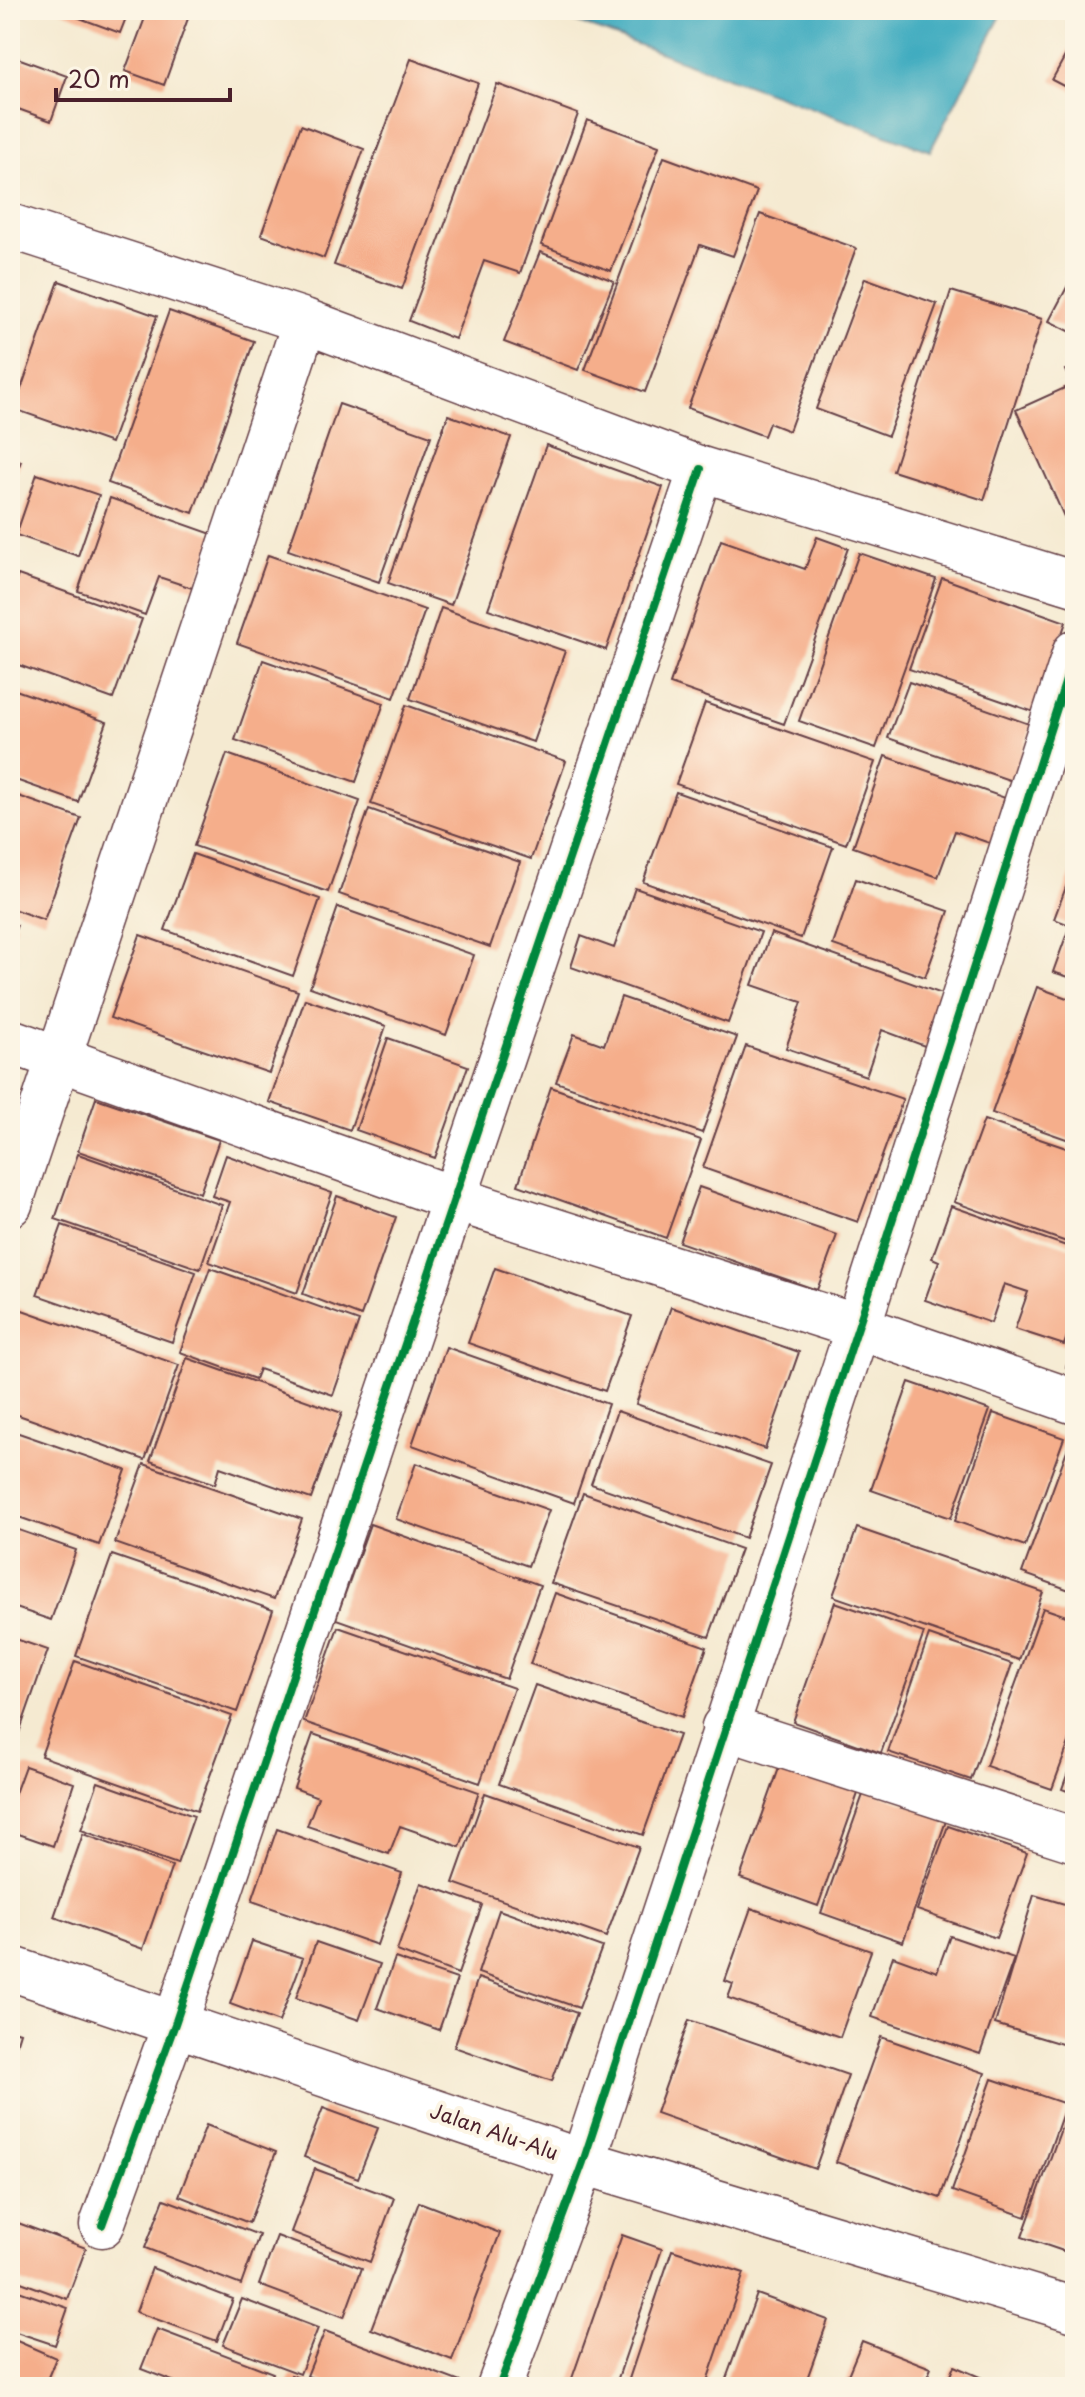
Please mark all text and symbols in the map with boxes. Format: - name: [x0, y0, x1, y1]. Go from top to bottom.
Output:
- scale bar: [56, 52, 230, 102]
- text: 20 m: [68, 60, 130, 96]
- street label: Jalan Alu-Alu: [426, 2095, 562, 2167]

